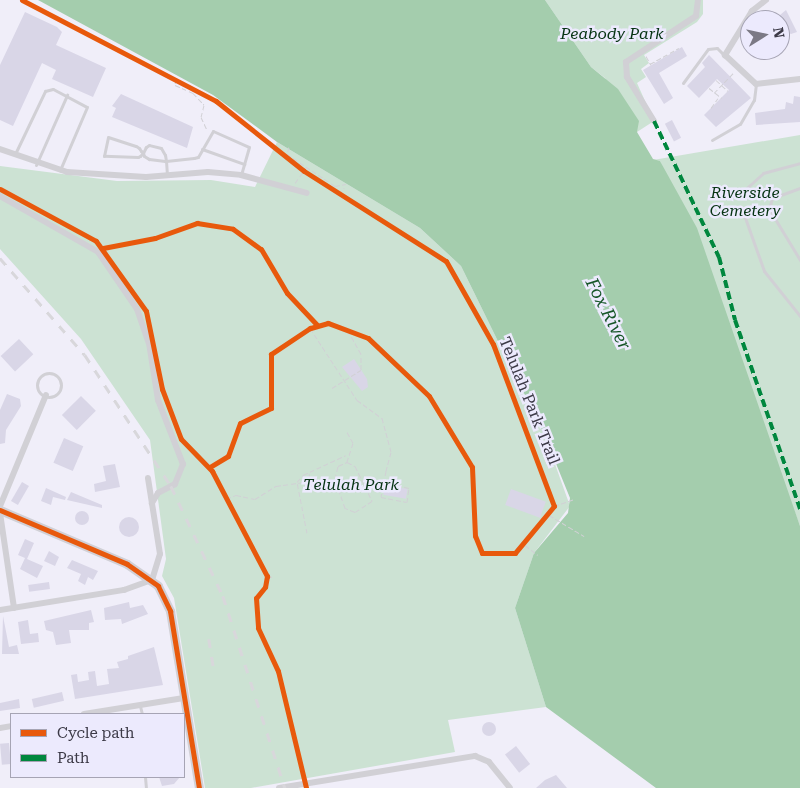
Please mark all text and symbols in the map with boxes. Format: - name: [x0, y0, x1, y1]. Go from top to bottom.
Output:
- north arrow: [740, 10, 790, 60]
- park label: Peabody Park: [560, 24, 664, 44]
- text: N: [770, 26, 788, 39]
- park label: Riverside Cemetery: [710, 183, 780, 221]
- water label: Fox River: [581, 274, 635, 354]
- street label: Telulah Park Trail: [495, 334, 563, 468]
- park label: Telulah Park: [303, 475, 399, 495]
- legend: [10, 713, 185, 778]
- text: Cycle path: [57, 724, 134, 742]
- text: Path: [57, 749, 90, 767]

